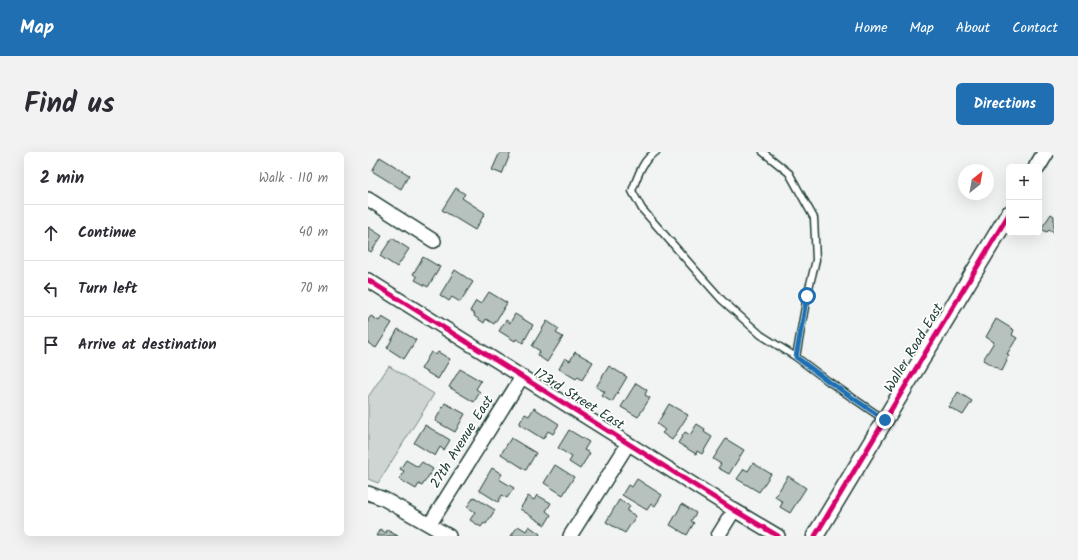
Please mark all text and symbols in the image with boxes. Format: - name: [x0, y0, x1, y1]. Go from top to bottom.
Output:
- text: Map: [20, 13, 54, 43]
- text: Home: [854, 17, 888, 39]
- text: Map: [910, 17, 934, 39]
- text: About: [956, 17, 990, 39]
- text: Contact: [1012, 17, 1058, 39]
- text: Find us: [24, 82, 115, 127]
- button: Directions: [956, 83, 1054, 125]
- north arrow: [958, 164, 994, 200]
- map controls: [1006, 164, 1042, 236]
- button: +: [1006, 164, 1042, 200]
- text: 2 min: [40, 165, 84, 192]
- text: Walk · 110 m: [259, 168, 328, 189]
- button: −: [1006, 200, 1042, 236]
- text: Continue: [78, 221, 136, 245]
- icon: ahead: [40, 222, 62, 244]
- text: 40 m: [299, 222, 328, 243]
- text: Turn left: [78, 277, 138, 301]
- icon: left: [40, 278, 62, 300]
- text: 70 m: [300, 278, 328, 299]
- route start: [798, 287, 816, 305]
- street label: Waller Road East: [879, 299, 950, 397]
- text: Arrive at destination: [78, 333, 217, 357]
- icon: arrive: [40, 334, 62, 356]
- street label: 173rd Street East: [529, 362, 629, 436]
- street label: 27th Avenue East: [425, 391, 500, 493]
- route end: [876, 411, 894, 429]

